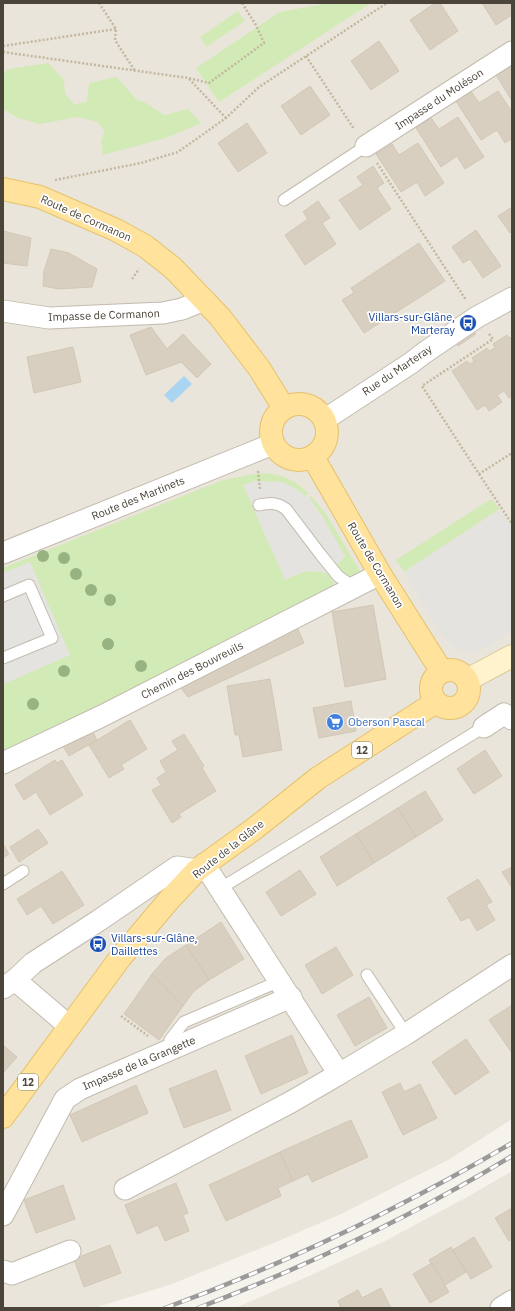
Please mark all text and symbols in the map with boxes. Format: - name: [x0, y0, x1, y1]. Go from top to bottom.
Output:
- street label: Impasse du Moléson: [392, 65, 486, 133]
- street label: Route de Cormanon: [38, 192, 134, 244]
- street label: Impasse de Cormanon: [48, 306, 160, 324]
- place label: Villars-sur-Glâne, Marteray: [369, 310, 456, 337]
- bus stop icon: Villars-sur-Glâne, Marteray: [458, 313, 478, 333]
- street label: Rue du Marteray: [359, 341, 435, 399]
- street label: Route des Martinets: [89, 473, 187, 523]
- street label: Route de Cormanon: [345, 519, 407, 611]
- street label: Chemin des Bouvreuils: [138, 638, 246, 702]
- supermarket icon: Oberson Pascal: [325, 712, 345, 732]
- place label: Oberson Pascal: [348, 715, 425, 729]
- road number: 12: [352, 742, 372, 758]
- street label: Route de la Glâne: [189, 817, 267, 881]
- place label: Villars-sur-Glâne, Daillettes: [111, 931, 197, 958]
- bus stop icon: Villars-sur-Glâne, Daillettes: [88, 934, 108, 954]
- street label: Impasse de la Grangette: [80, 1033, 198, 1093]
- road number: 12: [18, 1074, 38, 1090]

